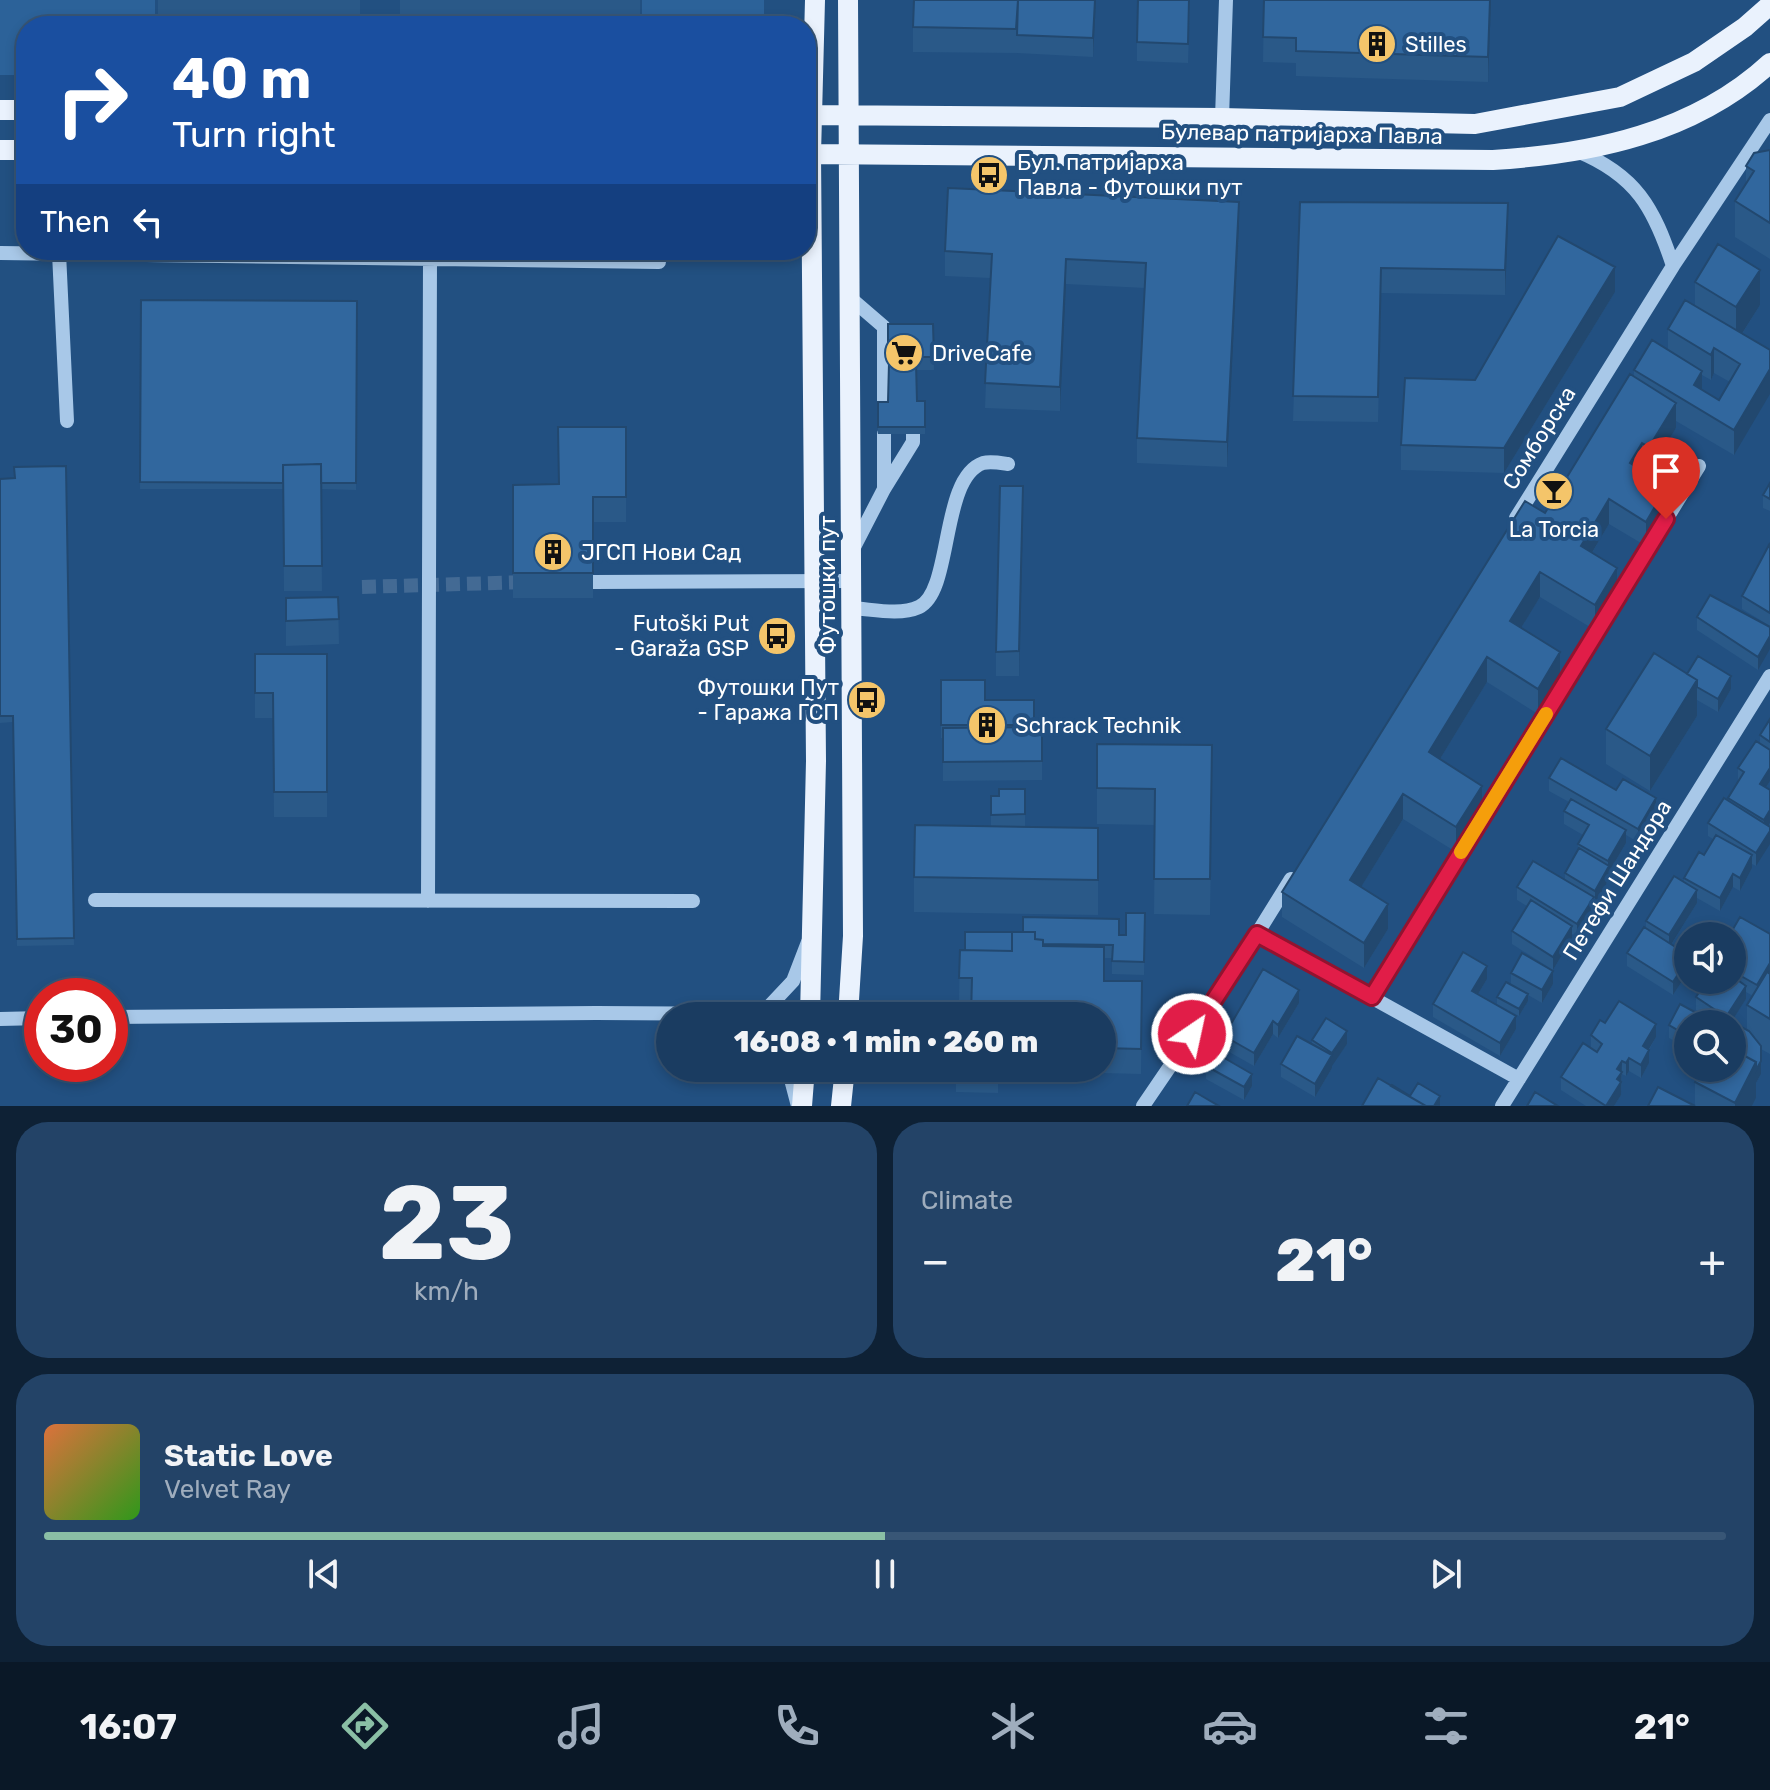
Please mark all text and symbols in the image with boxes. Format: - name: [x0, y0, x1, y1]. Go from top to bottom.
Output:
- building icon: Stilles: [1356, 23, 1398, 65]
- place label: Stilles: [1405, 31, 1467, 58]
- text: 40 m: [172, 46, 312, 112]
- icon: right: [40, 48, 144, 152]
- text: Turn right: [172, 113, 336, 156]
- street label: Булевар патријарха Павла: [1161, 118, 1443, 150]
- place label: Бул. патријарха Павла - Футошки пут: [1017, 149, 1243, 201]
- bus stop icon: Бул. патријарха Павла - Футошки пут: [968, 154, 1010, 196]
- icon: left: [126, 200, 170, 244]
- text: Then: [40, 204, 110, 240]
- supermarket icon: DriveCafe: [883, 332, 925, 374]
- place label: DriveCafe: [932, 340, 1032, 367]
- street label: Сомборска: [1497, 381, 1581, 495]
- pin: [1632, 437, 1700, 519]
- icon: arrive: [1644, 449, 1688, 493]
- bar icon: La Torcia: [1533, 470, 1575, 512]
- street label: Футошки пут: [814, 515, 841, 655]
- place label: La Torcia: [1509, 516, 1599, 543]
- building icon: ЈГСП Нови Сад: [532, 531, 574, 573]
- place label: ЈГСП Нови Сад: [581, 539, 741, 566]
- place label: Futoški Put - Garaža GSP: [614, 610, 749, 662]
- bus stop icon: Futoški Put - Garaža GSP: [756, 615, 798, 657]
- place label: Футошки Пут - Гаража ГСП: [697, 674, 839, 726]
- bus stop icon: Футошки Пут - Гаража ГСП: [846, 679, 888, 721]
- building icon: Schrack Technik: [966, 704, 1008, 746]
- place label: Schrack Technik: [1015, 712, 1182, 739]
- street label: Петефи Шандора: [1557, 795, 1677, 965]
- map controls: [1674, 922, 1746, 1082]
- button: sound: [1674, 922, 1746, 994]
- speed limit sign: 30: [24, 978, 128, 1082]
- position arrow: [1150, 992, 1234, 1076]
- button: search: [1674, 1010, 1746, 1082]
- text: 16:08 · 1 min · 260 m: [734, 1024, 1038, 1060]
- text: 23: [378, 1162, 515, 1285]
- text: Climate: [921, 1185, 1013, 1216]
- text: 21°: [1275, 1225, 1373, 1296]
- text: −: [921, 1235, 950, 1287]
- text: +: [1699, 1235, 1726, 1287]
- text: km/h: [414, 1276, 479, 1307]
- text: Static Love: [164, 1438, 333, 1474]
- text: Velvet Ray: [164, 1474, 291, 1505]
- icon: previous: [302, 1552, 346, 1596]
- icon: pause: [863, 1552, 907, 1596]
- icon: next: [1424, 1552, 1468, 1596]
- icon: directions: [337, 1698, 393, 1754]
- icon: music: [553, 1698, 609, 1754]
- icon: phone: [769, 1698, 825, 1754]
- icon: climate: [985, 1698, 1041, 1754]
- icon: car: [1202, 1698, 1258, 1754]
- icon: filters: [1418, 1698, 1474, 1754]
- text: 16:07: [80, 1705, 177, 1748]
- text: 21°: [1634, 1705, 1690, 1748]

